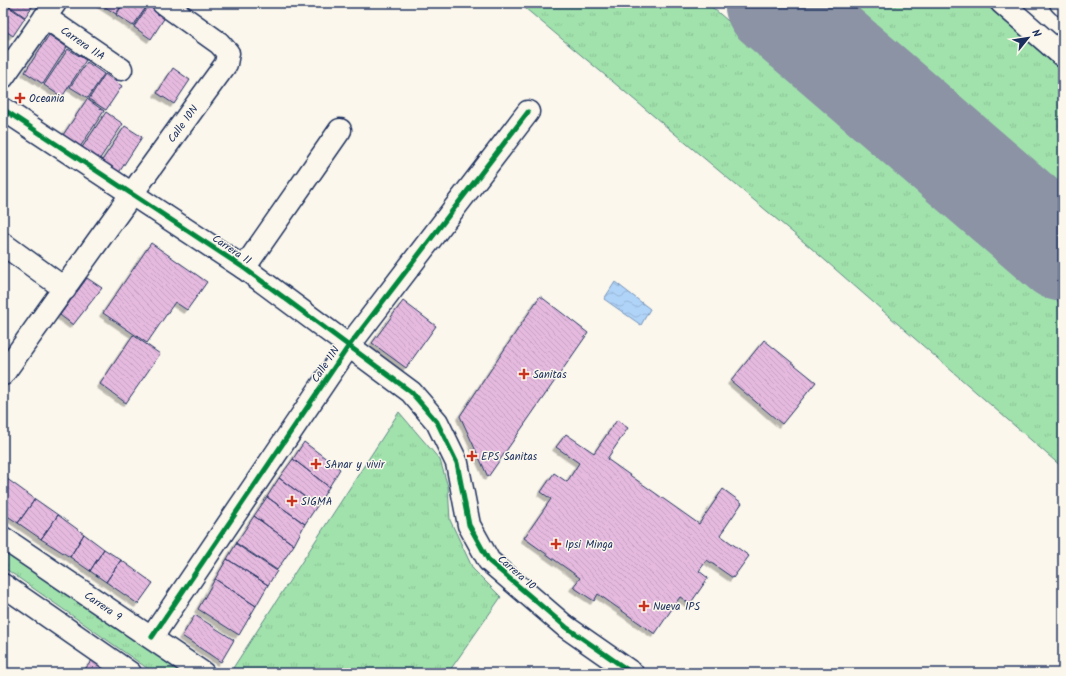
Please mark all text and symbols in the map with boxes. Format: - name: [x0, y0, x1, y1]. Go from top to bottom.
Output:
- north arrow: [1008, 18, 1048, 58]
- street label: Carrera 11A: [56, 22, 109, 66]
- text: N: [1026, 26, 1045, 41]
- place label: Oceania: [29, 90, 64, 108]
- marker: Oceania: [14, 92, 26, 104]
- street label: Calle 10N: [163, 101, 204, 147]
- street label: Carrera 11: [208, 230, 255, 270]
- street label: Calle 11N: [307, 342, 345, 387]
- place label: Sanitas: [533, 366, 567, 384]
- marker: Sanitas: [518, 368, 530, 380]
- place label: EPS Sanitas: [481, 448, 538, 466]
- marker: EPS Sanitas: [466, 450, 478, 462]
- place label: SAnar y vivir: [325, 456, 386, 474]
- marker: SAnar y vivir: [310, 458, 322, 470]
- place label: SIGMA: [301, 493, 333, 511]
- marker: SIGMA: [286, 495, 298, 507]
- place label: Ipsi Minga: [565, 536, 613, 554]
- marker: Ipsi Minga: [550, 538, 562, 550]
- street label: Carrera 10: [493, 551, 540, 595]
- street label: Carrera 9: [80, 587, 126, 626]
- place label: Nueva IPS: [653, 598, 700, 616]
- marker: Nueva IPS: [638, 600, 650, 612]

